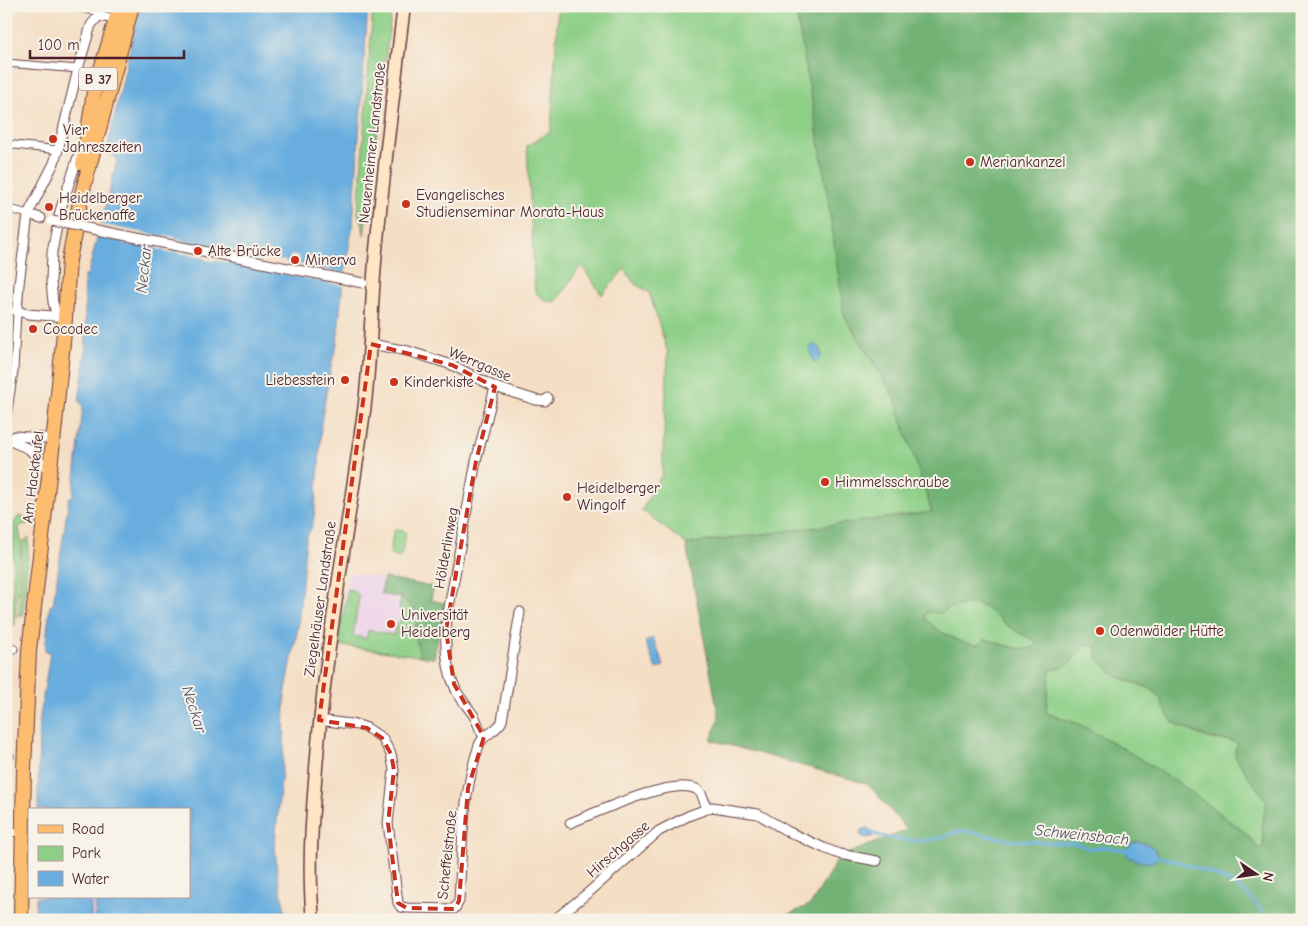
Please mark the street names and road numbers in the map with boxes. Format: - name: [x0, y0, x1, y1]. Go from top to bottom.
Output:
- street label: Neuenheimer Landstraße: [355, 61, 389, 224]
- road number: B 37: [79, 68, 117, 90]
- street label: Werrgasse: [446, 343, 515, 385]
- street label: Am Hackteufel: [18, 430, 48, 524]
- street label: Hölderlinweg: [430, 506, 462, 590]
- street label: Ziegelhäuser Landstraße: [300, 519, 340, 678]
- street label: Scheffelstraße: [433, 809, 461, 900]
- street label: Hirschgasse: [583, 817, 653, 881]

